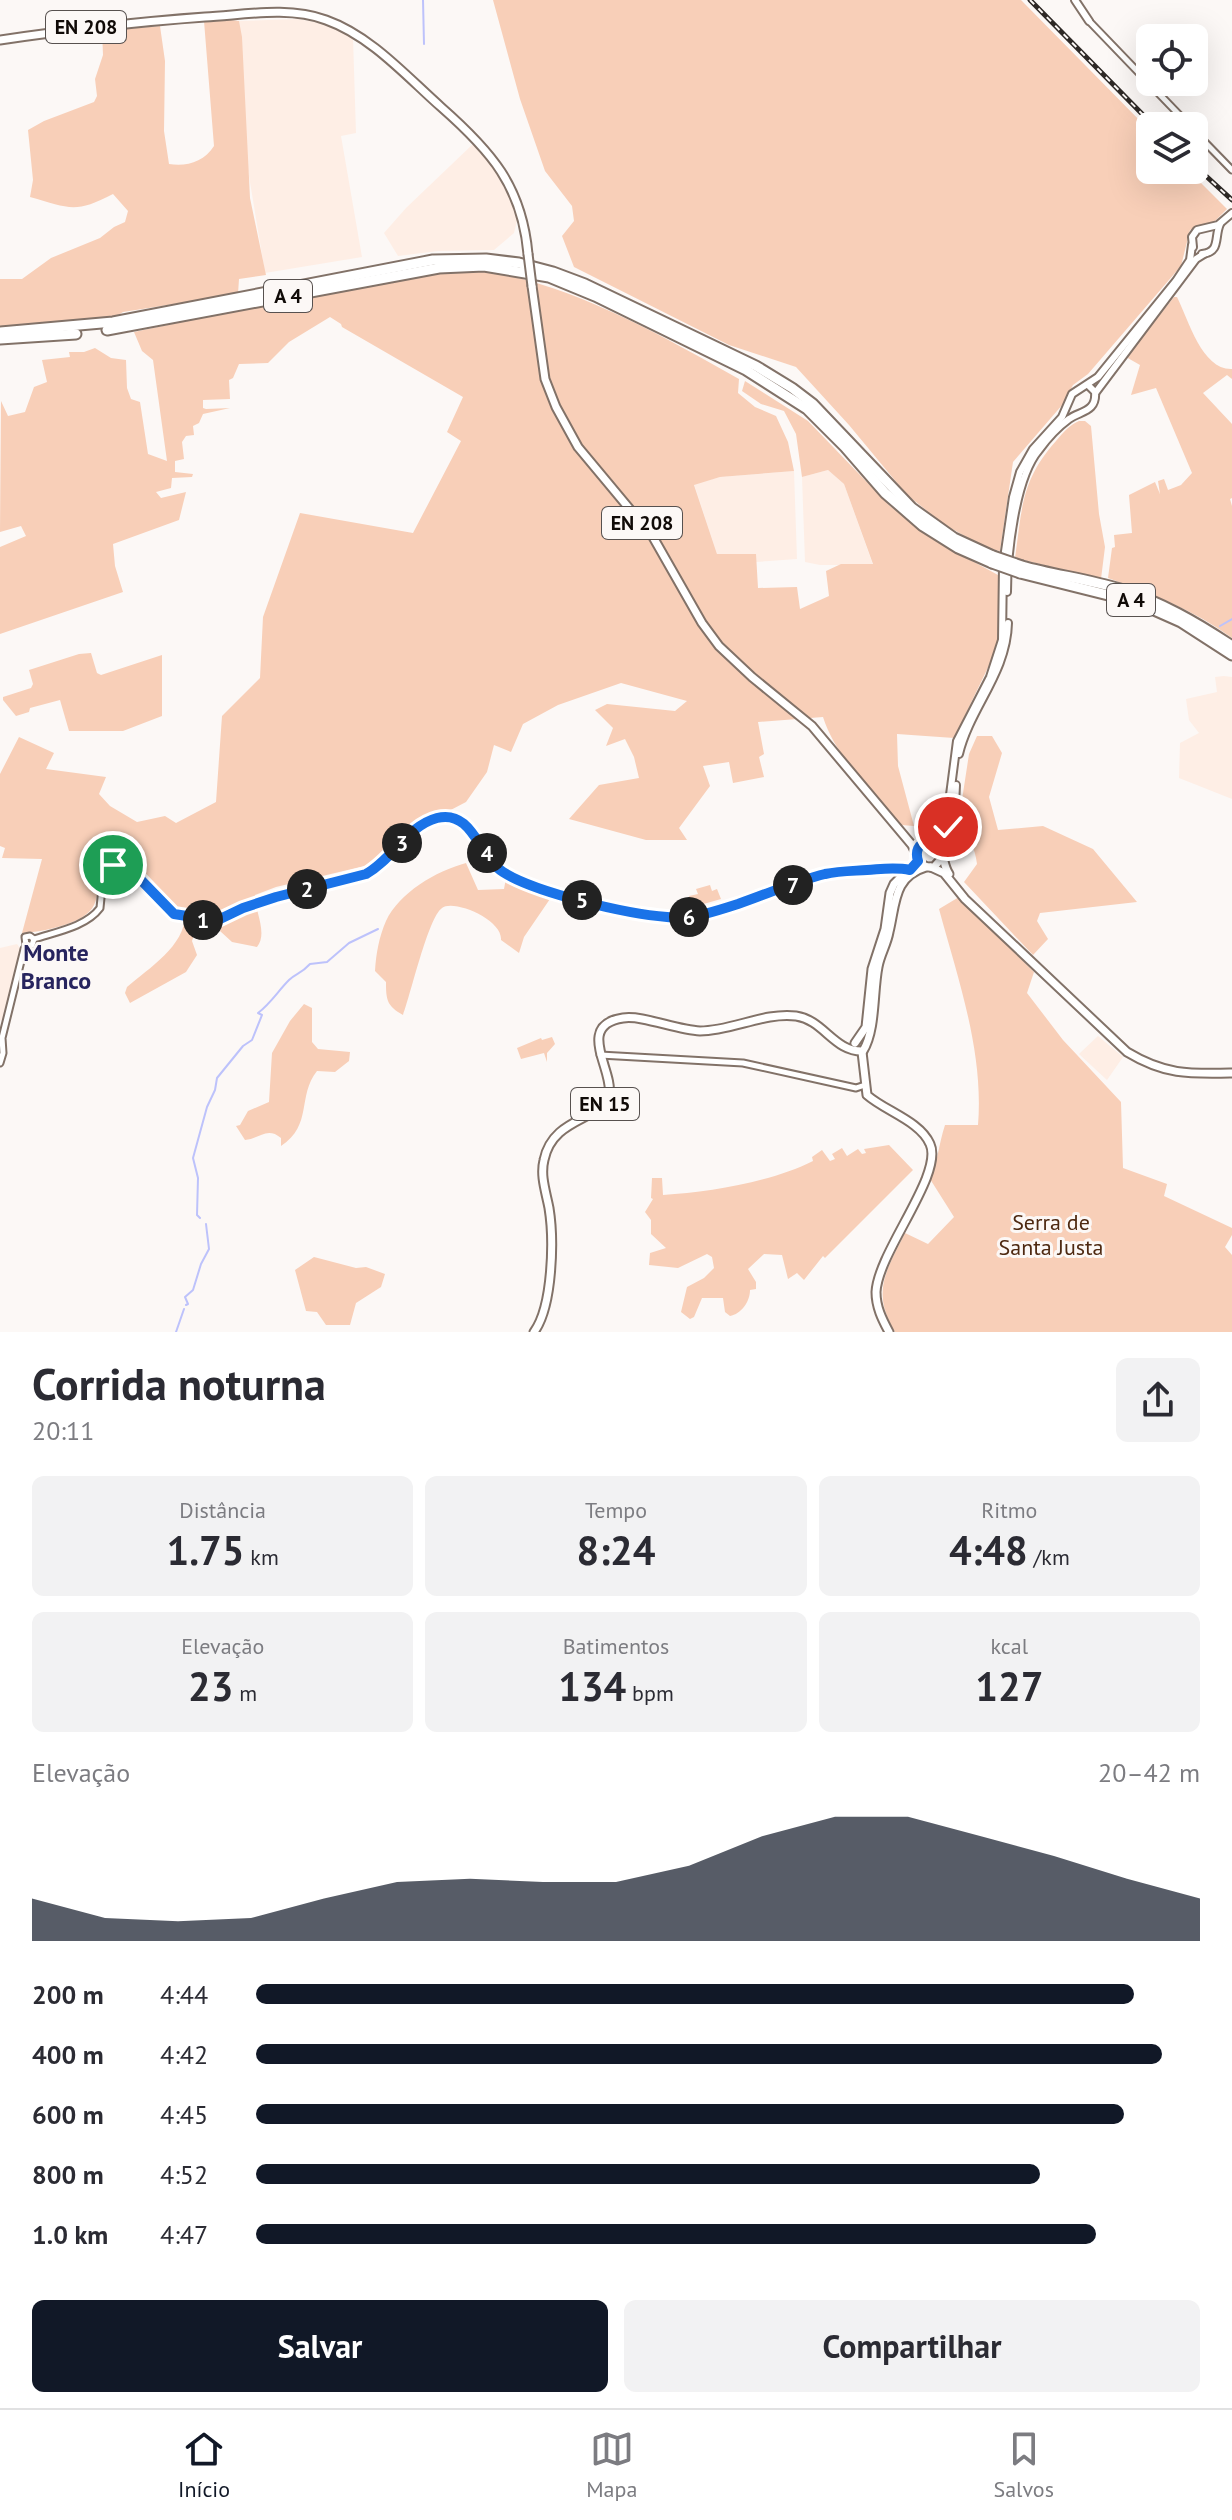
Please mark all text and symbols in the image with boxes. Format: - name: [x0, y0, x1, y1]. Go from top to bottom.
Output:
- road number: EN 208: [46, 11, 126, 43]
- map controls: [1136, 24, 1208, 184]
- button: locate: [1136, 24, 1208, 96]
- button: layers: [1136, 112, 1208, 184]
- road number: A 4: [264, 280, 312, 312]
- road number: EN 208: [602, 507, 682, 539]
- road number: A 4: [1107, 584, 1155, 616]
- pin: [914, 793, 982, 861]
- icon: check: [926, 805, 970, 849]
- pin: 3: [382, 823, 422, 863]
- text: 3: [396, 829, 408, 857]
- pin: [79, 831, 147, 899]
- pin: 4: [467, 833, 507, 873]
- text: 4: [481, 839, 493, 867]
- icon: arrive: [91, 843, 135, 887]
- pin: 7: [773, 865, 813, 905]
- pin: 2: [287, 869, 327, 909]
- text: 7: [787, 871, 799, 899]
- text: 2: [301, 875, 313, 903]
- pin: 5: [562, 880, 602, 920]
- text: 5: [576, 886, 588, 914]
- pin: 6: [669, 897, 709, 937]
- pin: 1: [183, 900, 223, 940]
- text: 6: [683, 903, 695, 931]
- text: 1: [197, 906, 209, 934]
- district label: Monte Branco: [21, 937, 91, 996]
- road number: EN 15: [571, 1088, 639, 1120]
- park label: Serra de Santa Justa: [999, 1208, 1103, 1261]
- text: Corrida noturna: [32, 1355, 326, 1412]
- button: share: [1116, 1358, 1200, 1442]
- text: 20:11: [32, 1414, 94, 1447]
- text: Distância: [179, 1496, 266, 1524]
- text: Tempo: [585, 1496, 647, 1524]
- text: Ritmo: [981, 1496, 1037, 1524]
- text: 1.75: [167, 1524, 244, 1576]
- text: 8:24: [577, 1524, 655, 1576]
- text: 4:48: [949, 1524, 1028, 1576]
- text: km: [244, 1543, 279, 1571]
- text: /km: [1028, 1543, 1070, 1571]
- text: Elevação: [181, 1632, 264, 1660]
- text: Batimentos: [563, 1632, 669, 1660]
- text: kcal: [991, 1632, 1028, 1660]
- text: 23: [188, 1660, 233, 1712]
- text: 134: [558, 1660, 626, 1712]
- text: 127: [975, 1660, 1043, 1712]
- text: m: [233, 1679, 257, 1707]
- text: bpm: [626, 1679, 674, 1707]
- text: Elevação: [32, 1756, 130, 1789]
- text: 20–42 m: [1098, 1756, 1200, 1789]
- text: 200 m: [32, 1978, 104, 2011]
- text: 4:44: [160, 1978, 208, 2011]
- text: 400 m: [32, 2038, 104, 2071]
- text: 4:42: [160, 2038, 208, 2071]
- text: 600 m: [32, 2098, 104, 2131]
- text: 4:45: [160, 2098, 208, 2131]
- text: 800 m: [32, 2158, 104, 2191]
- text: 4:52: [160, 2158, 208, 2191]
- text: 1.0 km: [32, 2218, 108, 2251]
- text: 4:47: [160, 2218, 208, 2251]
- button: Salvar: [32, 2300, 608, 2392]
- button: Compartilhar: [624, 2300, 1200, 2392]
- tab: Início: [178, 2427, 230, 2503]
- tab: Mapa: [586, 2427, 637, 2503]
- tab: Salvos: [993, 2427, 1054, 2503]

